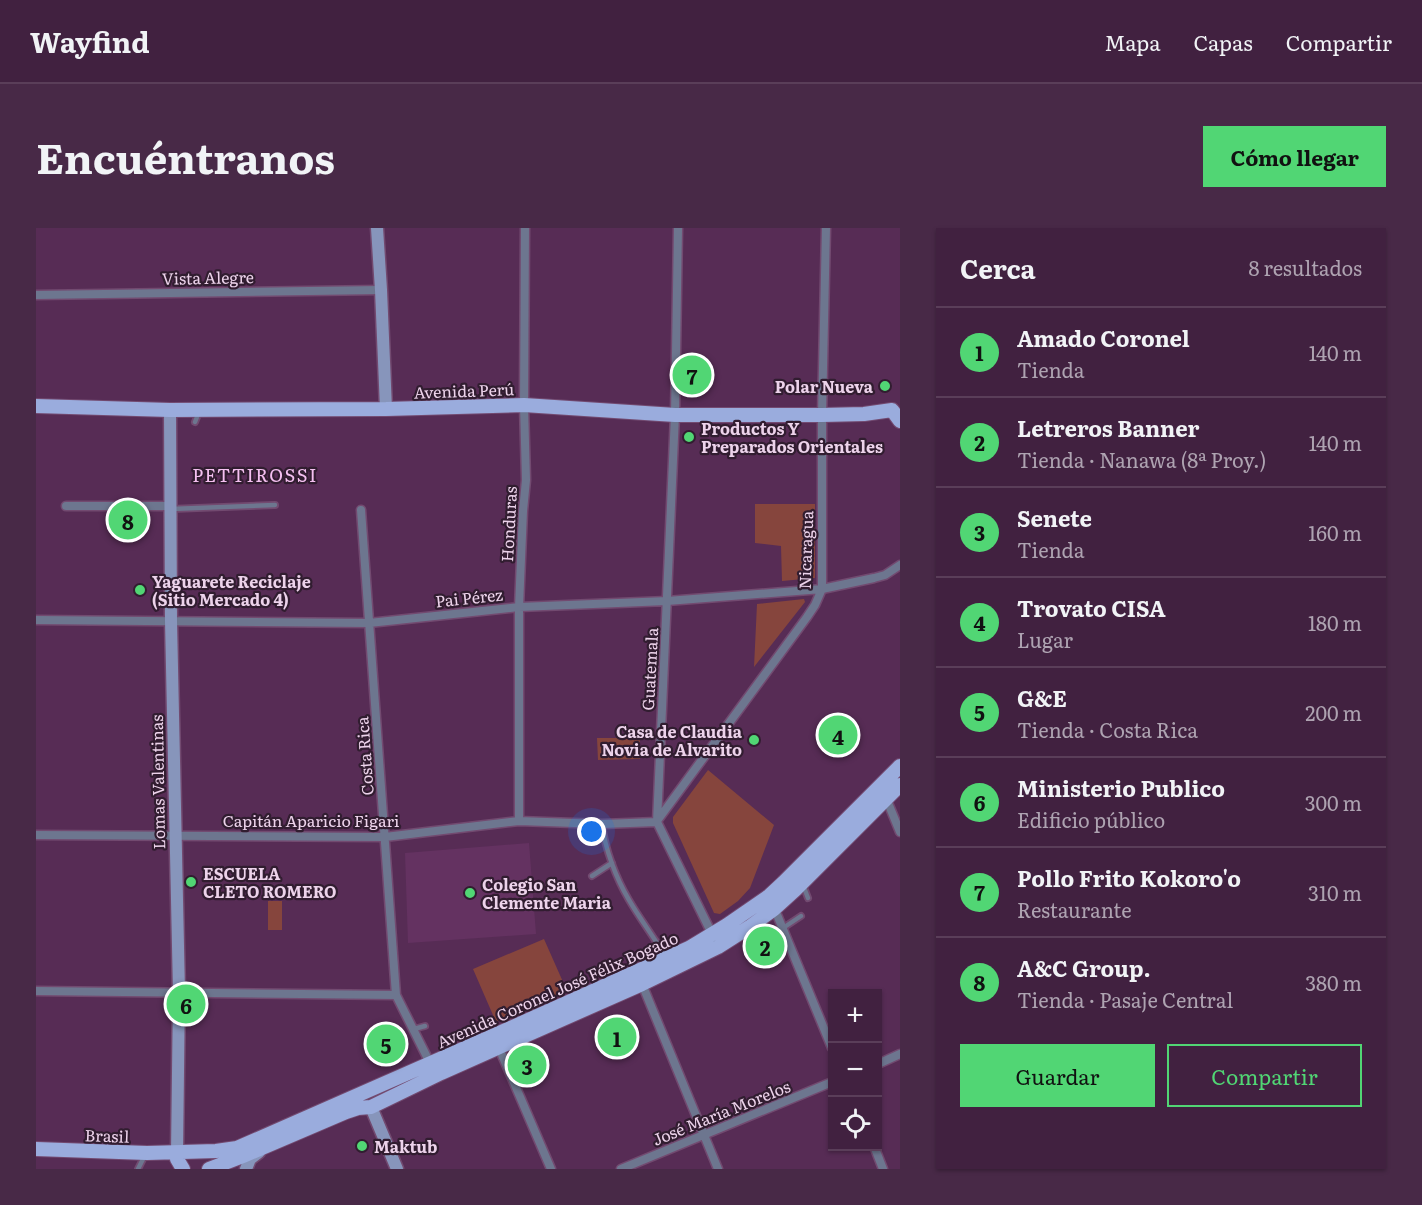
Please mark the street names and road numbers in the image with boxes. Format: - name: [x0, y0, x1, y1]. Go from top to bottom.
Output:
- street label: Vista Alegre: [162, 264, 254, 290]
- street label: Avenida Perú: [413, 376, 515, 404]
- street label: Honduras: [494, 485, 522, 563]
- street label: Nicaragua: [792, 510, 818, 590]
- street label: Pai Pérez: [434, 581, 504, 612]
- street label: Guatemala: [635, 627, 663, 711]
- street label: Lomas Valentinas: [144, 714, 170, 850]
- street label: Costa Rica: [349, 715, 379, 796]
- street label: Capitán Aparicio Figari: [223, 808, 399, 832]
- street label: Avenida Coronel José Félix Bogado: [433, 925, 681, 1053]
- street label: José María Morelos: [648, 1073, 794, 1151]
- street label: Brasil: [84, 1122, 130, 1148]

